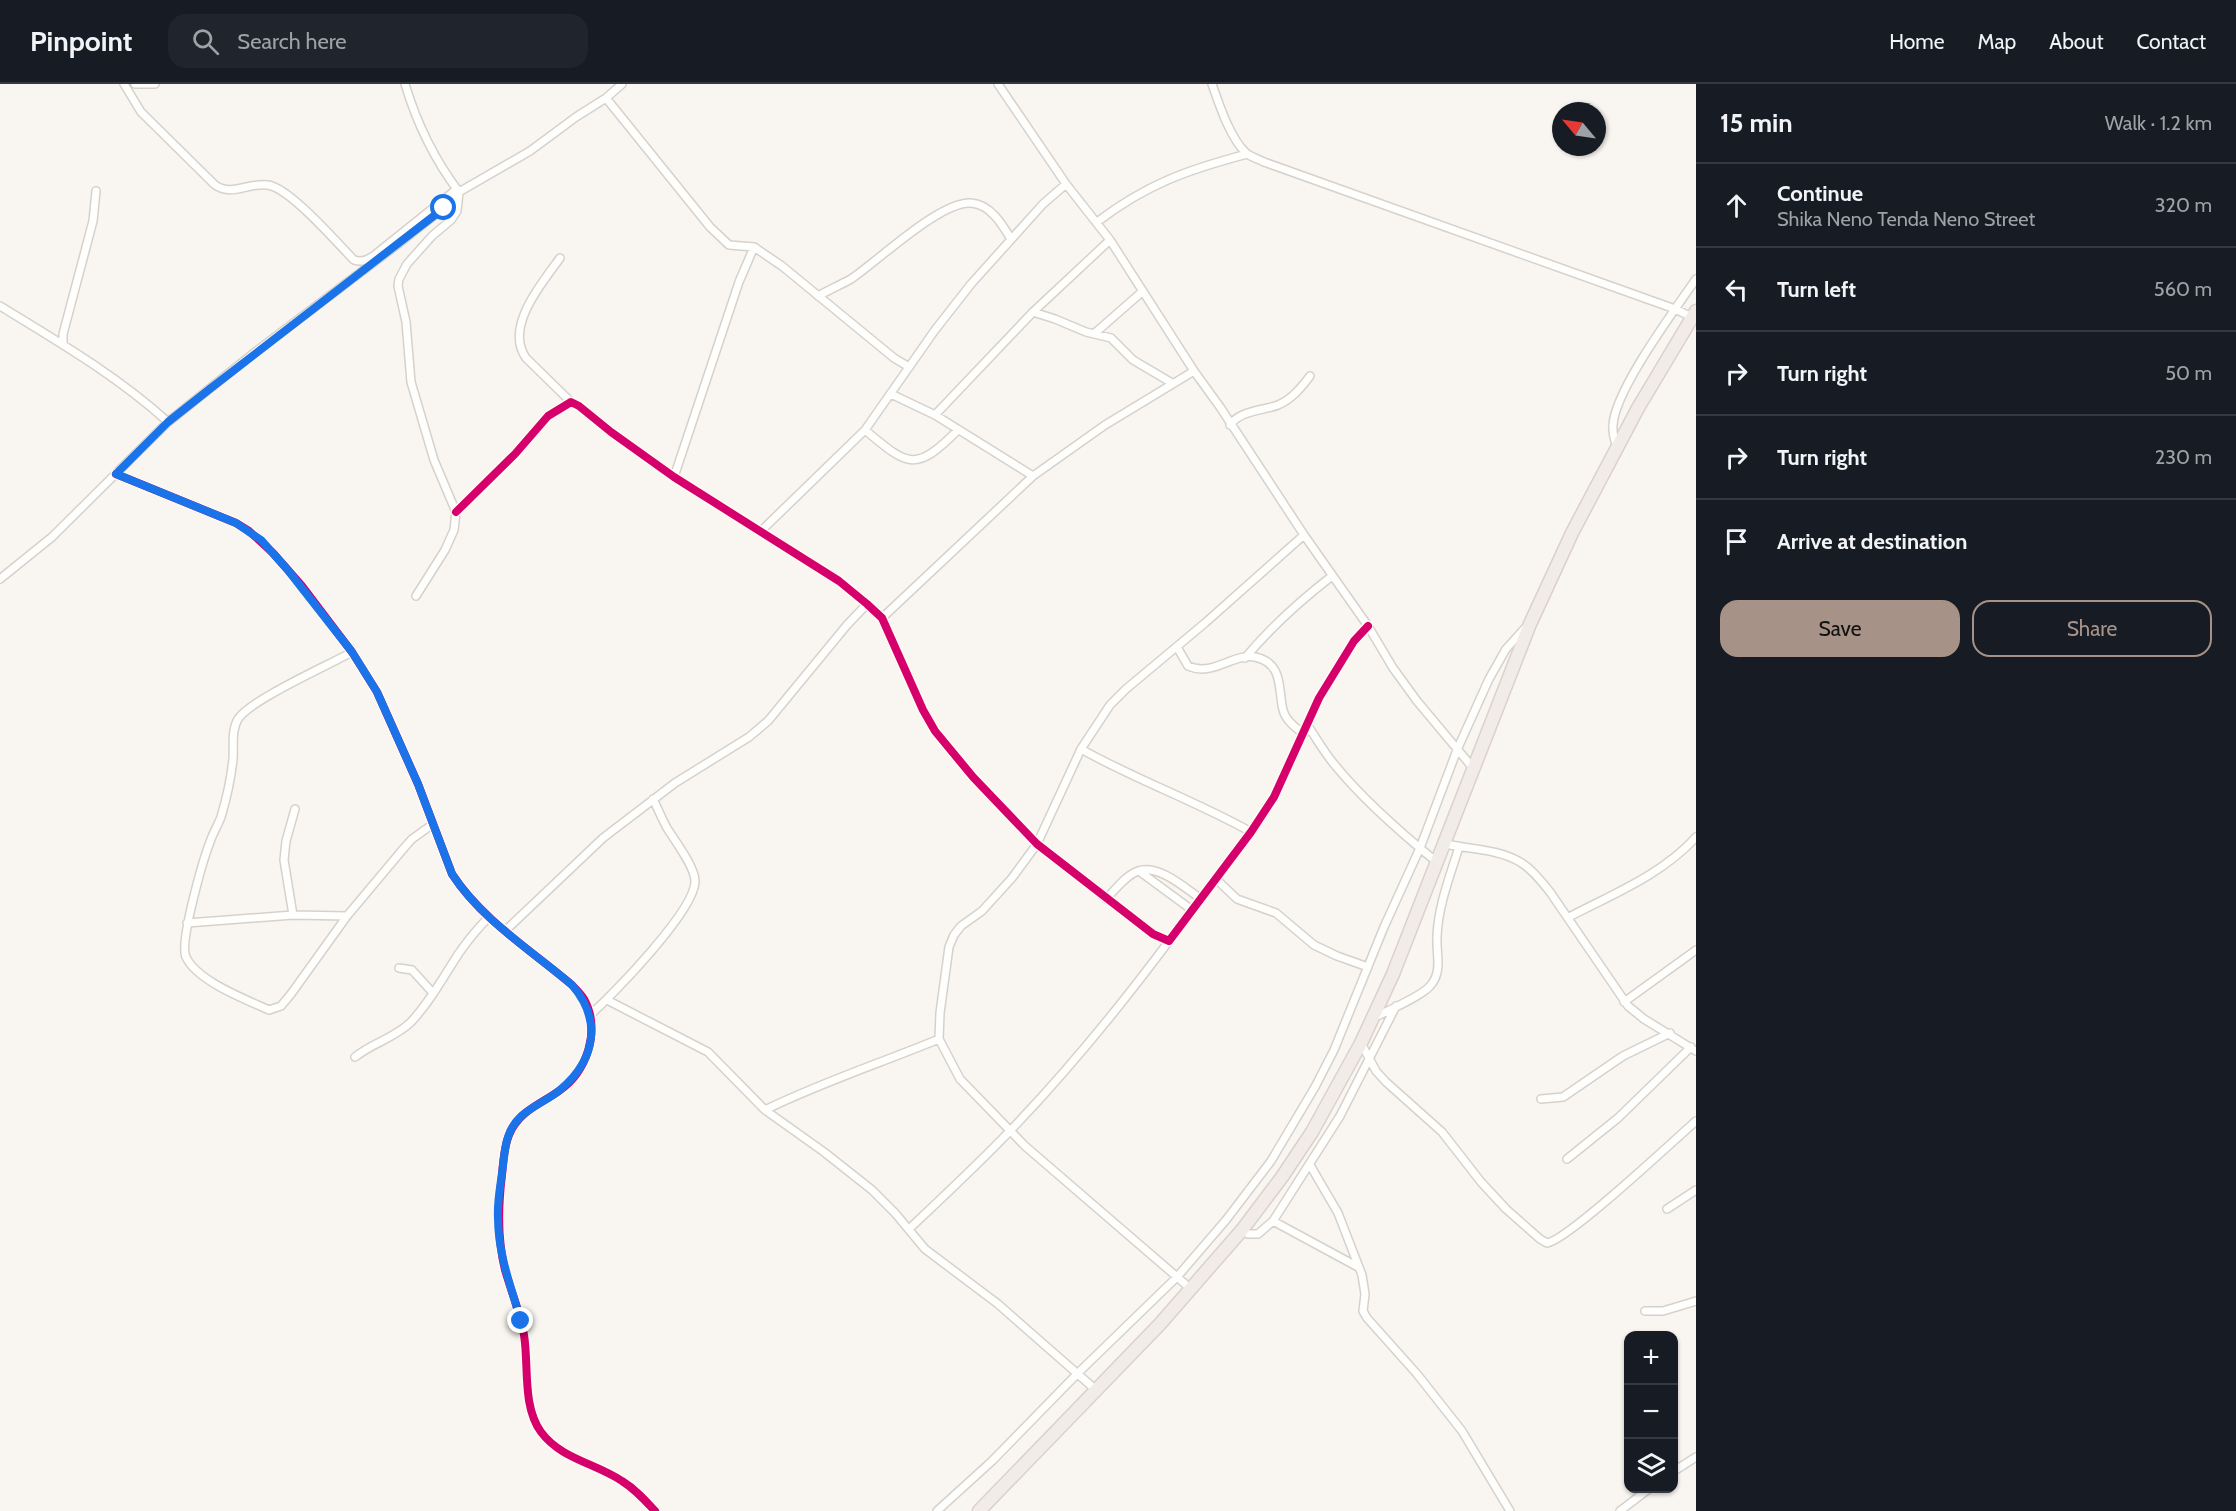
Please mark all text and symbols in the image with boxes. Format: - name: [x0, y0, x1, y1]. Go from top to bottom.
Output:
- search box: [168, 14, 588, 68]
- text: Pinpoint: [30, 24, 132, 58]
- icon: search: [189, 25, 222, 58]
- text: Search here: [237, 28, 347, 55]
- text: Home: [1889, 29, 1945, 54]
- text: Map: [1978, 29, 2016, 54]
- text: About: [2049, 29, 2103, 54]
- text: Contact: [2136, 29, 2206, 54]
- north arrow: [1552, 102, 1606, 156]
- text: 15 min: [1720, 107, 1793, 139]
- text: Walk · 1.2 km: [2105, 111, 2212, 135]
- text: Continue: [1777, 180, 1863, 207]
- icon: ahead: [1720, 189, 1753, 222]
- text: 320 m: [2155, 193, 2212, 217]
- route start: [430, 194, 456, 220]
- text: Shika Neno Tenda Neno Street: [1777, 207, 2035, 231]
- icon: left: [1720, 273, 1753, 306]
- text: Turn left: [1777, 276, 1856, 303]
- text: 560 m: [2154, 277, 2212, 301]
- icon: right: [1720, 357, 1753, 390]
- text: Turn right: [1777, 360, 1867, 387]
- text: 50 m: [2165, 361, 2212, 385]
- icon: right: [1720, 441, 1753, 474]
- text: Turn right: [1777, 444, 1867, 471]
- text: 230 m: [2155, 445, 2212, 469]
- icon: arrive: [1720, 525, 1753, 558]
- text: Arrive at destination: [1777, 528, 1967, 555]
- button: Save: [1720, 600, 1960, 657]
- button: Share: [1972, 600, 2212, 657]
- route end: [507, 1307, 533, 1333]
- map controls: [1624, 1331, 1678, 1493]
- button: +: [1624, 1331, 1678, 1385]
- button: −: [1624, 1385, 1678, 1439]
- button: layers: [1624, 1439, 1678, 1493]

